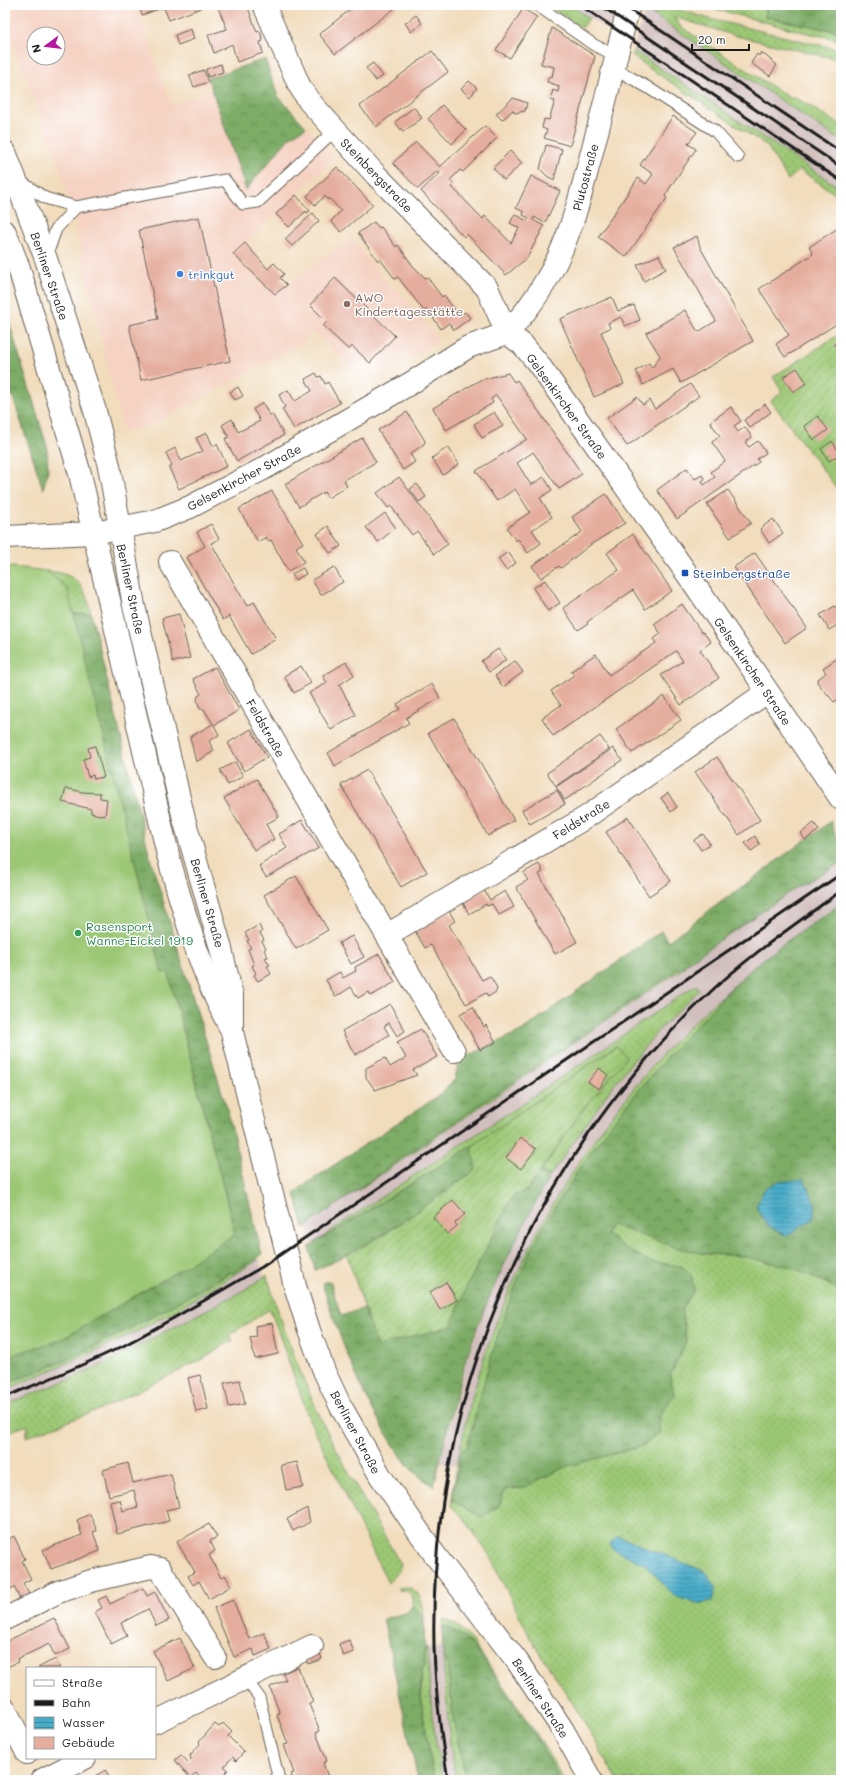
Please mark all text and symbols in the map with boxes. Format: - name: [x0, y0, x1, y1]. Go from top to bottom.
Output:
- north arrow: [26, 26, 66, 66]
- scale bar: [692, 26, 749, 52]
- text: 20 m: [698, 31, 726, 47]
- text: N: [28, 43, 44, 55]
- street label: Steinbergstraße: [337, 134, 417, 216]
- street label: Plutostraße: [568, 142, 602, 212]
- street label: Berliner Straße: [27, 230, 73, 322]
- place label: trinkgut: [188, 266, 235, 282]
- marker: trinkgut: [175, 269, 185, 279]
- place label: AWO Kindertagesstätte: [355, 289, 463, 319]
- marker: AWO Kindertagesstätte: [342, 299, 352, 309]
- street label: Gelsenkircher Straße: [523, 350, 611, 462]
- street label: Gelsenkircher Straße: [184, 440, 304, 514]
- street label: Berliner Straße: [114, 542, 148, 636]
- place label: Steinbergstraße: [693, 565, 791, 581]
- marker: Steinbergstraße: [680, 568, 690, 578]
- street label: Gelsenkircher Straße: [711, 614, 795, 728]
- street label: Feldstraße: [243, 696, 289, 760]
- street label: Feldstraße: [549, 795, 613, 843]
- street label: Berliner Straße: [188, 857, 228, 949]
- place label: Rasensport Wanne-Eickel 1919: [86, 918, 193, 948]
- marker: Rasensport Wanne-Eickel 1919: [73, 928, 83, 938]
- street label: Berliner Straße: [327, 1388, 385, 1476]
- street label: Berliner Straße: [509, 1655, 573, 1741]
- legend: [26, 1667, 156, 1759]
- text: Straße: [62, 1674, 103, 1690]
- text: Bahn: [62, 1694, 90, 1710]
- text: Wasser: [62, 1714, 105, 1730]
- text: Gebäude: [62, 1734, 115, 1750]

